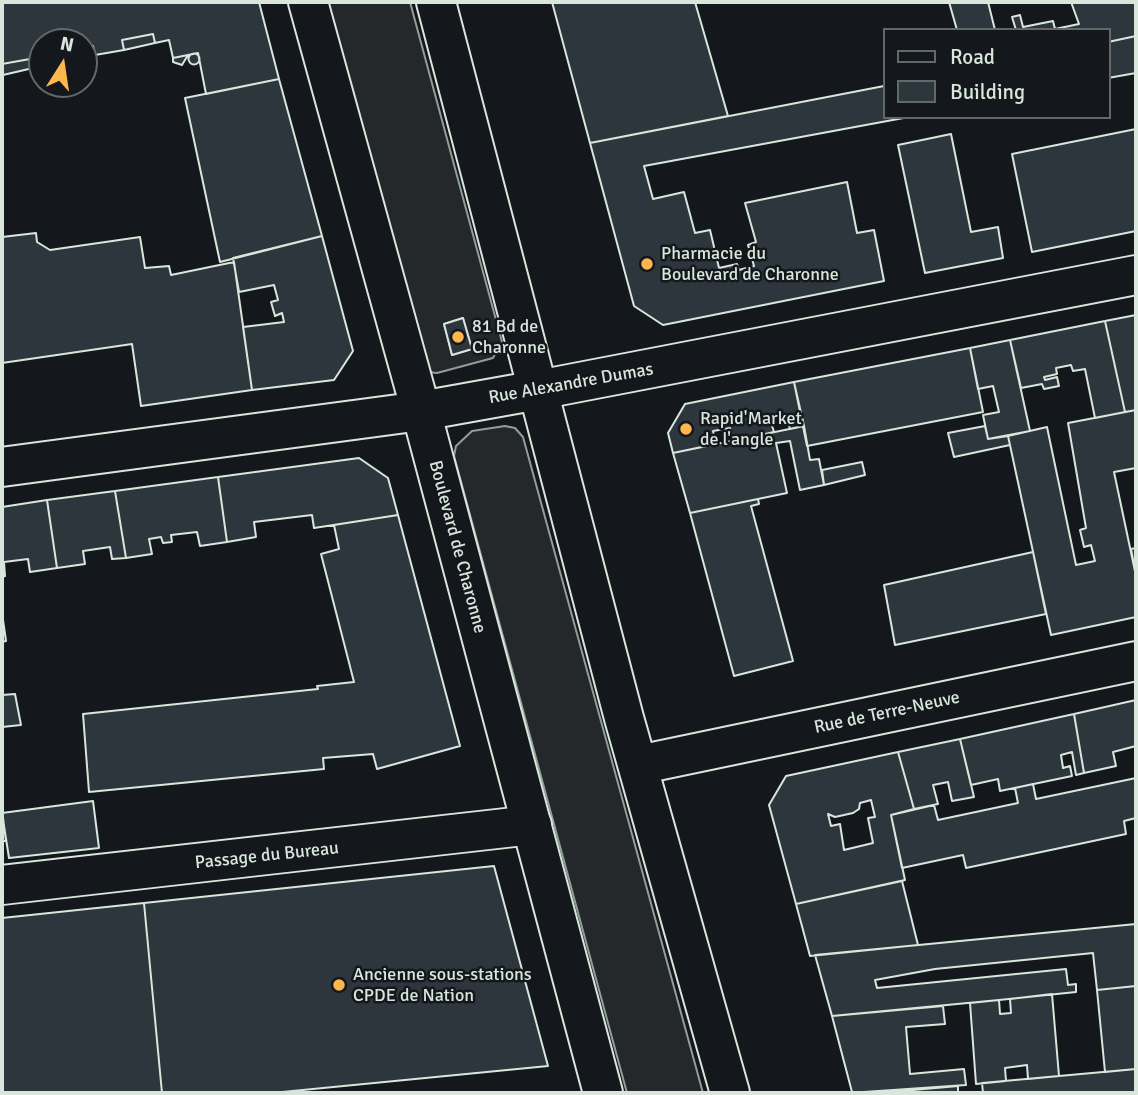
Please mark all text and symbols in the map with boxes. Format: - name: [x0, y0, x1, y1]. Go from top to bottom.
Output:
- north arrow: [28, 28, 98, 98]
- legend: [883, 28, 1110, 119]
- text: N: [58, 31, 76, 58]
- text: Road: [950, 44, 995, 70]
- text: Building: [950, 79, 1025, 105]
- place label: Pharmacie du Boulevard de Charonne: [661, 243, 839, 286]
- marker: Pharmacie du Boulevard de Charonne: [639, 256, 655, 272]
- place label: 81 Bd de Charonne: [472, 316, 546, 358]
- marker: 81 Bd de Charonne: [450, 329, 466, 345]
- street label: Rue Alexandre Dumas: [487, 359, 655, 409]
- place label: Rapid'Market de l'angle: [700, 408, 802, 450]
- marker: Rapid'Market de l'angle: [678, 421, 694, 437]
- street label: Boulevard de Charonne: [424, 458, 490, 636]
- street label: Rue de Terre-Neuve: [812, 687, 962, 739]
- street label: Passage du Bureau: [194, 838, 340, 874]
- place label: Ancienne sous-stations CPDE de Nation: [353, 964, 532, 1006]
- marker: Ancienne sous-stations CPDE de Nation: [331, 977, 347, 993]

